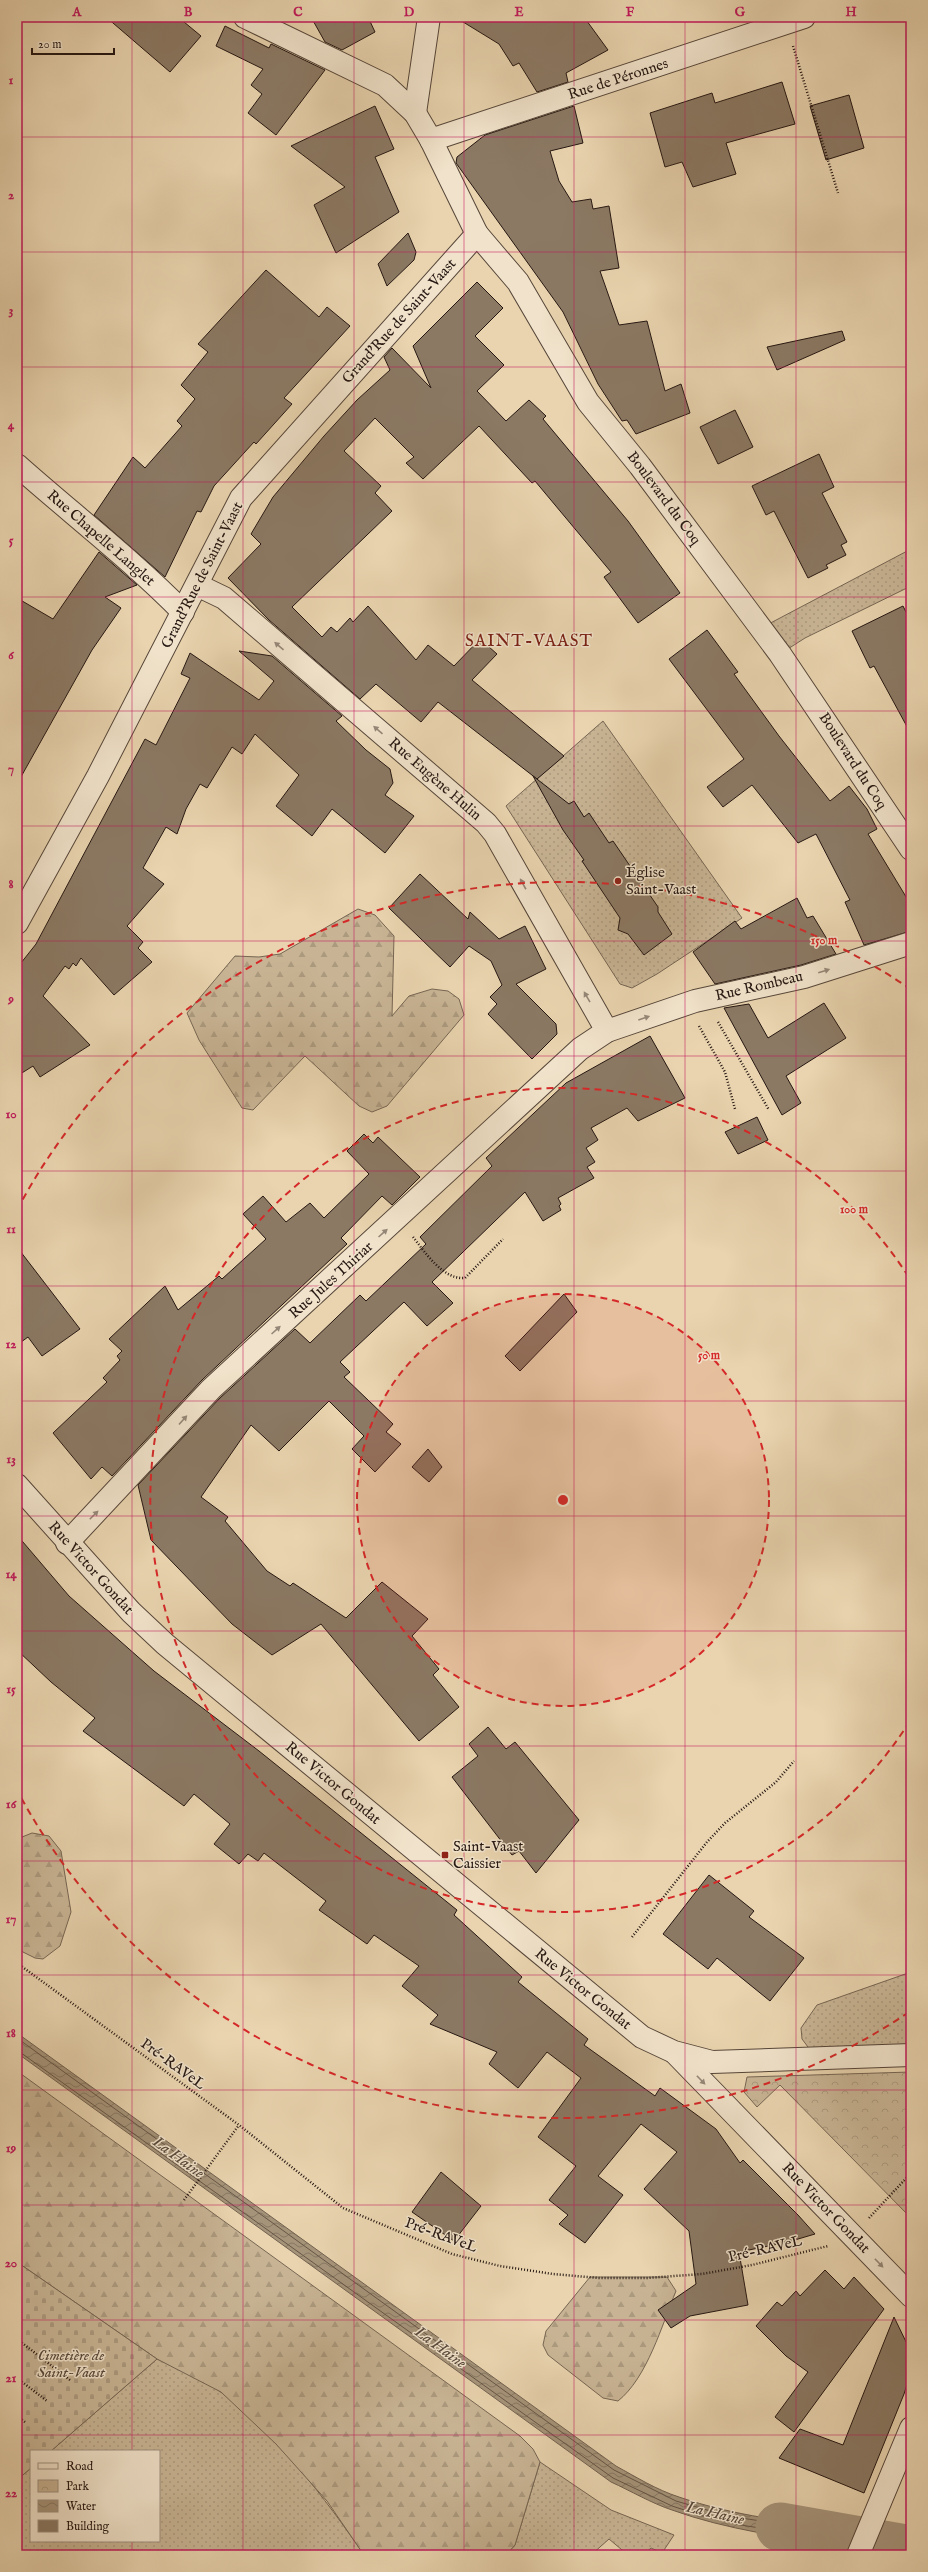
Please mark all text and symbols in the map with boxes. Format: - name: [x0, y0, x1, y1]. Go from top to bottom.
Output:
- text: A: [72, 4, 83, 21]
- text: B: [184, 4, 193, 21]
- text: C: [293, 4, 303, 21]
- text: D: [404, 4, 415, 21]
- text: E: [514, 4, 524, 21]
- text: F: [626, 4, 635, 21]
- text: G: [735, 4, 746, 21]
- text: H: [845, 4, 857, 21]
- scale bar: [32, 30, 114, 56]
- text: 20 m: [38, 37, 61, 52]
- street label: Rue de Péronnes: [565, 54, 671, 104]
- text: 1: [9, 72, 14, 89]
- text: 2: [8, 187, 14, 204]
- street label: Grand'Rue de Saint-Vaast: [338, 254, 460, 388]
- text: 3: [9, 302, 14, 319]
- text: 4: [8, 417, 15, 434]
- street label: Boulevard du Coq: [623, 448, 706, 549]
- street label: Rue Chapelle Langlet: [43, 486, 159, 590]
- street label: Grand'Rue de Saint-Vaast: [157, 499, 247, 651]
- text: 5: [9, 532, 14, 549]
- district label: SAINT-VAAST: [465, 631, 593, 652]
- one-way arrow: [274, 641, 284, 650]
- text: 6: [8, 647, 14, 664]
- street label: Boulevard du Coq: [815, 709, 892, 814]
- one-way arrow: [372, 726, 383, 735]
- street label: Rue Eugène Hulin: [385, 733, 485, 825]
- text: 7: [8, 761, 14, 778]
- place label: Église Saint-Vaast: [626, 863, 697, 899]
- text: 8: [8, 876, 14, 893]
- marker: Église Saint-Vaast: [613, 876, 623, 886]
- one-way arrow: [520, 878, 527, 890]
- text: 150 m: [811, 933, 838, 948]
- street label: Rue Rombeau: [713, 967, 805, 1005]
- one-way arrow: [818, 968, 830, 974]
- text: 9: [7, 991, 14, 1008]
- one-way arrow: [584, 991, 591, 1003]
- one-way arrow: [638, 1015, 650, 1021]
- text: 10: [5, 1106, 17, 1123]
- text: 100 m: [840, 1202, 869, 1217]
- text: 11: [6, 1221, 16, 1238]
- one-way arrow: [378, 1228, 388, 1238]
- street label: Rue Jules Thiriar: [285, 1237, 377, 1323]
- one-way arrow: [272, 1326, 281, 1335]
- text: 12: [6, 1336, 16, 1353]
- text: 50 m: [698, 1348, 721, 1363]
- one-way arrow: [178, 1415, 188, 1425]
- text: 13: [6, 1451, 16, 1468]
- centre of rings: [556, 1493, 570, 1507]
- one-way arrow: [90, 1510, 99, 1520]
- street label: Rue Victor Gondat: [44, 1517, 138, 1619]
- text: 14: [5, 1566, 17, 1583]
- text: 15: [6, 1681, 16, 1698]
- street label: Rue Victor Gondat: [281, 1737, 385, 1829]
- text: 16: [6, 1796, 17, 1813]
- place label: Saint-Vaast Caissier: [453, 1837, 524, 1873]
- marker: Saint-Vaast Caissier: [440, 1850, 450, 1860]
- text: 17: [6, 1911, 16, 1928]
- street label: Rue Victor Gondat: [531, 1944, 635, 2034]
- text: 18: [6, 2025, 16, 2042]
- street label: Pré-RAVeL: [137, 2034, 209, 2094]
- one-way arrow: [697, 2075, 706, 2085]
- water label: La Haine: [147, 2132, 208, 2184]
- text: 19: [6, 2140, 17, 2157]
- street label: Rue Victor Gondat: [778, 2159, 874, 2257]
- street label: Pré-RAVeL: [402, 2213, 480, 2257]
- street label: Pré-RAVeL: [726, 2231, 804, 2267]
- text: 20: [5, 2255, 17, 2272]
- one-way arrow: [874, 2258, 884, 2268]
- water label: La Haine: [409, 2322, 470, 2374]
- park label: Cimetière de Saint-Vaast: [37, 2346, 106, 2382]
- text: 21: [6, 2370, 17, 2387]
- legend: [30, 2450, 160, 2542]
- text: Road: [66, 2459, 94, 2474]
- text: Park: [66, 2479, 89, 2494]
- text: 22: [5, 2485, 17, 2502]
- water label: La Haine: [683, 2497, 747, 2531]
- text: Water: [66, 2499, 97, 2514]
- text: Building: [66, 2519, 110, 2534]

